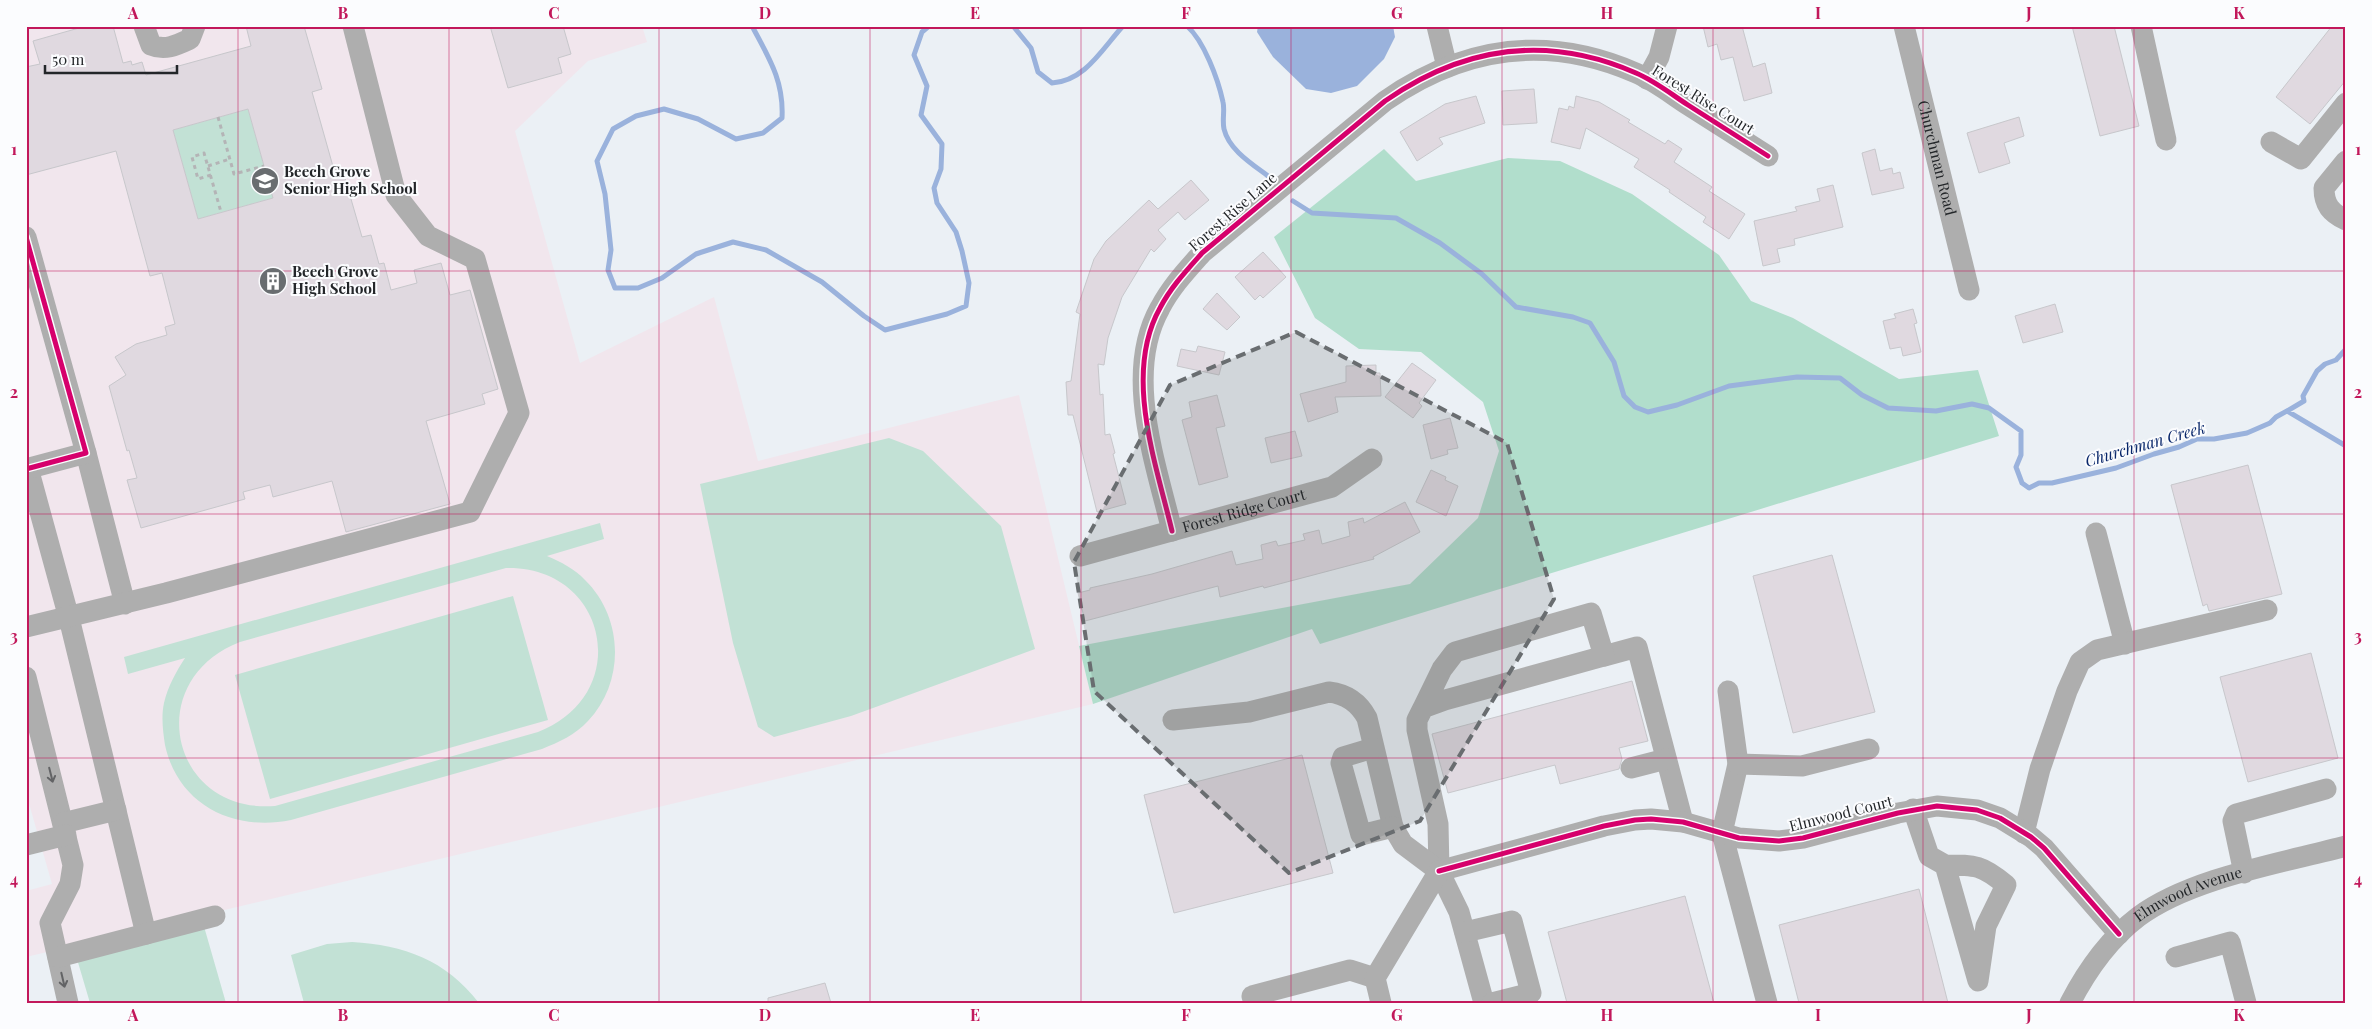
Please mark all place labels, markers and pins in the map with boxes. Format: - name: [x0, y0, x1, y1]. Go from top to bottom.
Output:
- place label: Beech Grove Senior High School: [284, 161, 418, 198]
- school or university icon: Beech Grove Senior High School: [250, 166, 280, 196]
- place label: Beech Grove High School: [292, 261, 379, 298]
- building icon: Beech Grove High School: [258, 266, 288, 296]

